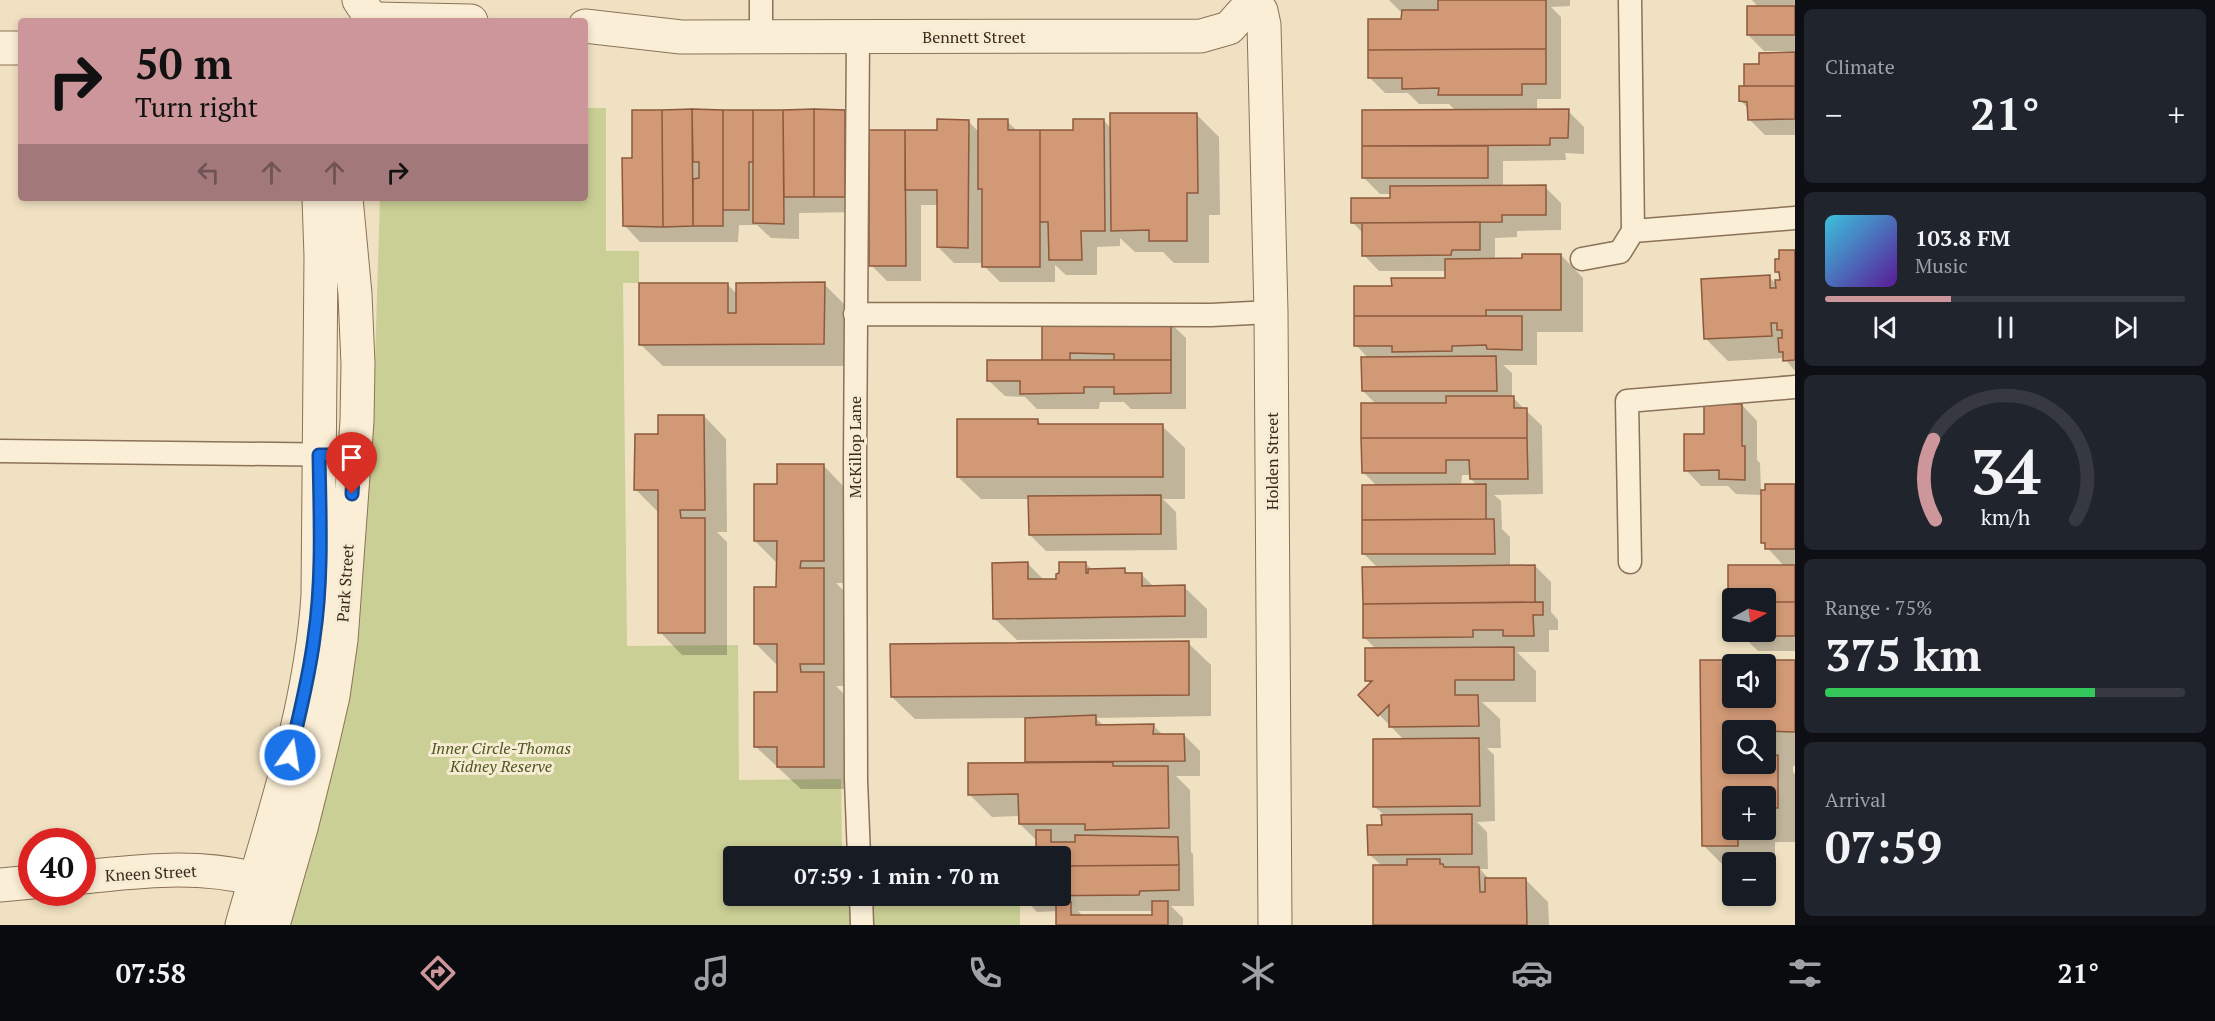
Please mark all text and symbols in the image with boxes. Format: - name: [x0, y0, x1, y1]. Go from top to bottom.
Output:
- street label: Bennett Street: [922, 26, 1026, 48]
- text: 50 m: [135, 35, 233, 91]
- icon: right: [36, 42, 114, 120]
- text: Climate: [1825, 53, 1895, 80]
- text: 21°: [1970, 83, 2040, 143]
- text: Turn right: [135, 89, 258, 125]
- text: −: [1825, 93, 1843, 136]
- text: +: [2167, 93, 2185, 136]
- icon: left: [192, 156, 225, 189]
- icon: ahead: [255, 156, 288, 189]
- icon: ahead: [318, 156, 351, 189]
- icon: right: [381, 156, 414, 189]
- text: 103.8 FM: [1915, 223, 2010, 252]
- text: Music: [1915, 252, 1968, 279]
- icon: previous: [1869, 311, 1902, 344]
- icon: pause: [1989, 311, 2022, 344]
- icon: next: [2109, 311, 2142, 344]
- street label: McKillop Lane: [844, 396, 866, 498]
- street label: Holden Street: [1261, 412, 1283, 510]
- text: 34: [1970, 429, 2040, 512]
- pin: [326, 432, 377, 494]
- icon: arrive: [335, 441, 368, 474]
- text: km/h: [1980, 503, 2030, 531]
- street label: Park Street: [331, 543, 359, 623]
- north arrow: [1722, 588, 1776, 642]
- map controls: [1722, 588, 1776, 906]
- text: Range · 75%: [1825, 594, 1932, 621]
- text: 375 km: [1825, 624, 1981, 684]
- button: sound: [1722, 654, 1776, 708]
- button: search: [1722, 720, 1776, 774]
- position arrow: [258, 723, 322, 787]
- park label: Inner Circle-Thomas Kidney Reserve: [430, 737, 571, 777]
- button: +: [1722, 786, 1776, 840]
- text: Arrival: [1825, 786, 1886, 813]
- text: 07:59: [1825, 816, 1942, 876]
- speed limit sign: 40: [18, 828, 96, 906]
- button: −: [1722, 852, 1776, 906]
- street label: Kneen Street: [104, 860, 198, 886]
- text: 07:59 · 1 min · 70 m: [794, 861, 1000, 890]
- icon: directions: [417, 952, 459, 994]
- icon: music: [691, 952, 733, 994]
- icon: phone: [964, 952, 1006, 994]
- icon: climate: [1237, 952, 1279, 994]
- icon: car: [1511, 952, 1553, 994]
- icon: filters: [1784, 952, 1826, 994]
- text: 07:58: [116, 955, 186, 991]
- text: 21°: [2058, 955, 2099, 991]

